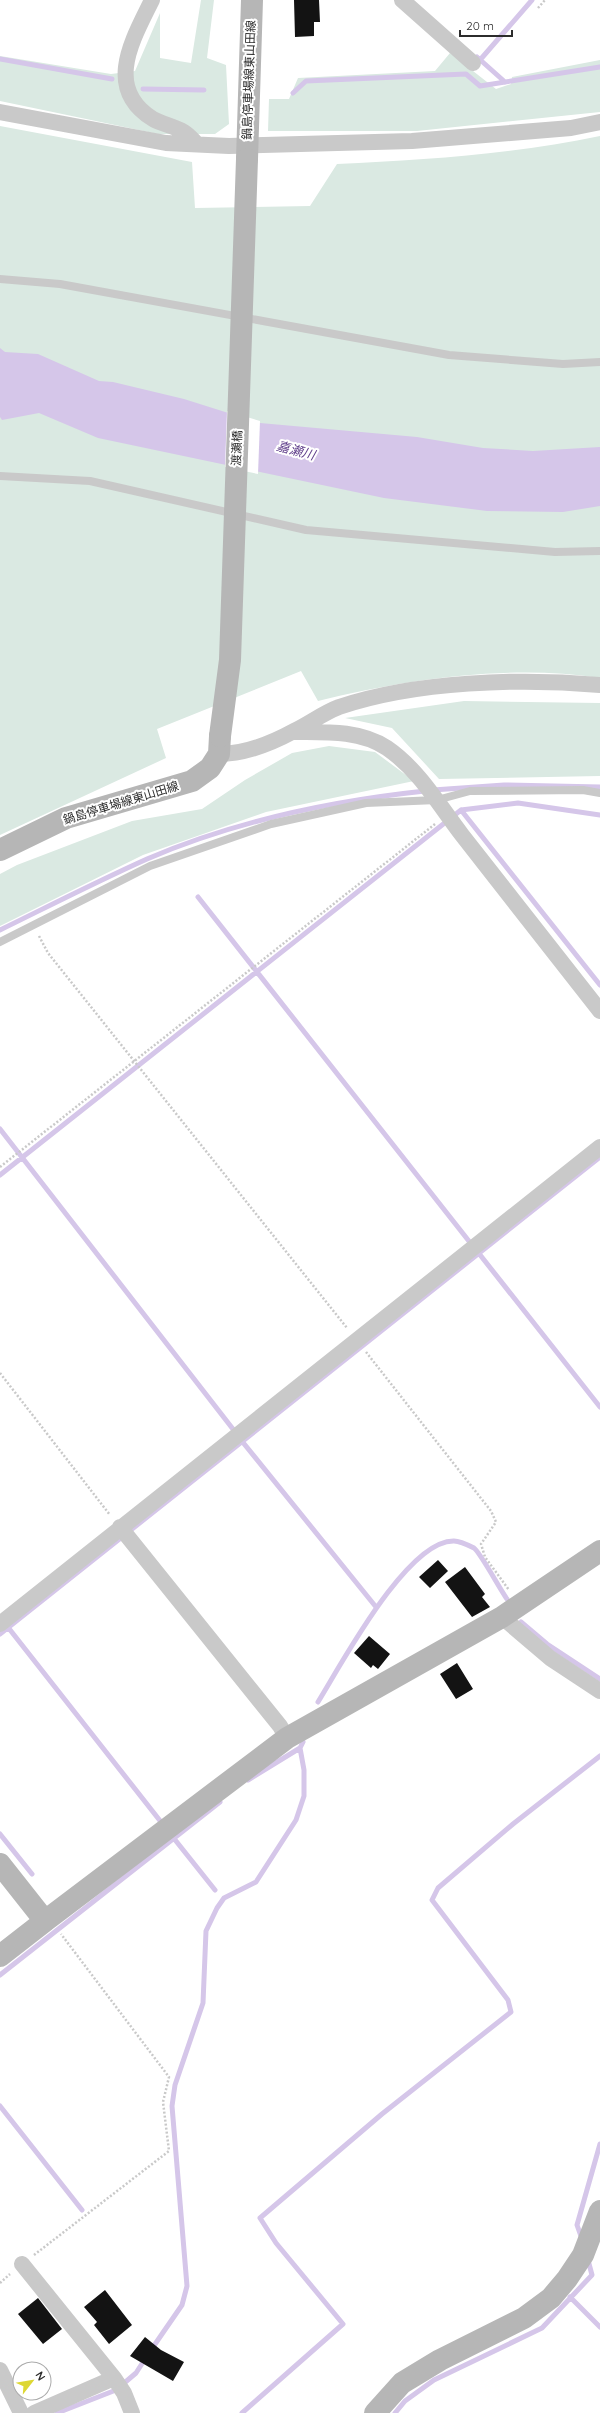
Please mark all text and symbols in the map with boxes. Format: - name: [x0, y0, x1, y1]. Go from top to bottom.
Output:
- scale bar: [460, 12, 512, 38]
- text: 20 m: [466, 18, 494, 33]
- street label: 鍋島停車場線東山田線: [239, 20, 258, 140]
- street label: 渡瀬橋: [228, 430, 245, 466]
- water label: 嘉瀬川: [275, 437, 319, 463]
- street label: 鍋島停車場線東山田線: [61, 778, 180, 827]
- north arrow: [12, 2361, 52, 2401]
- text: N: [32, 2369, 49, 2383]

